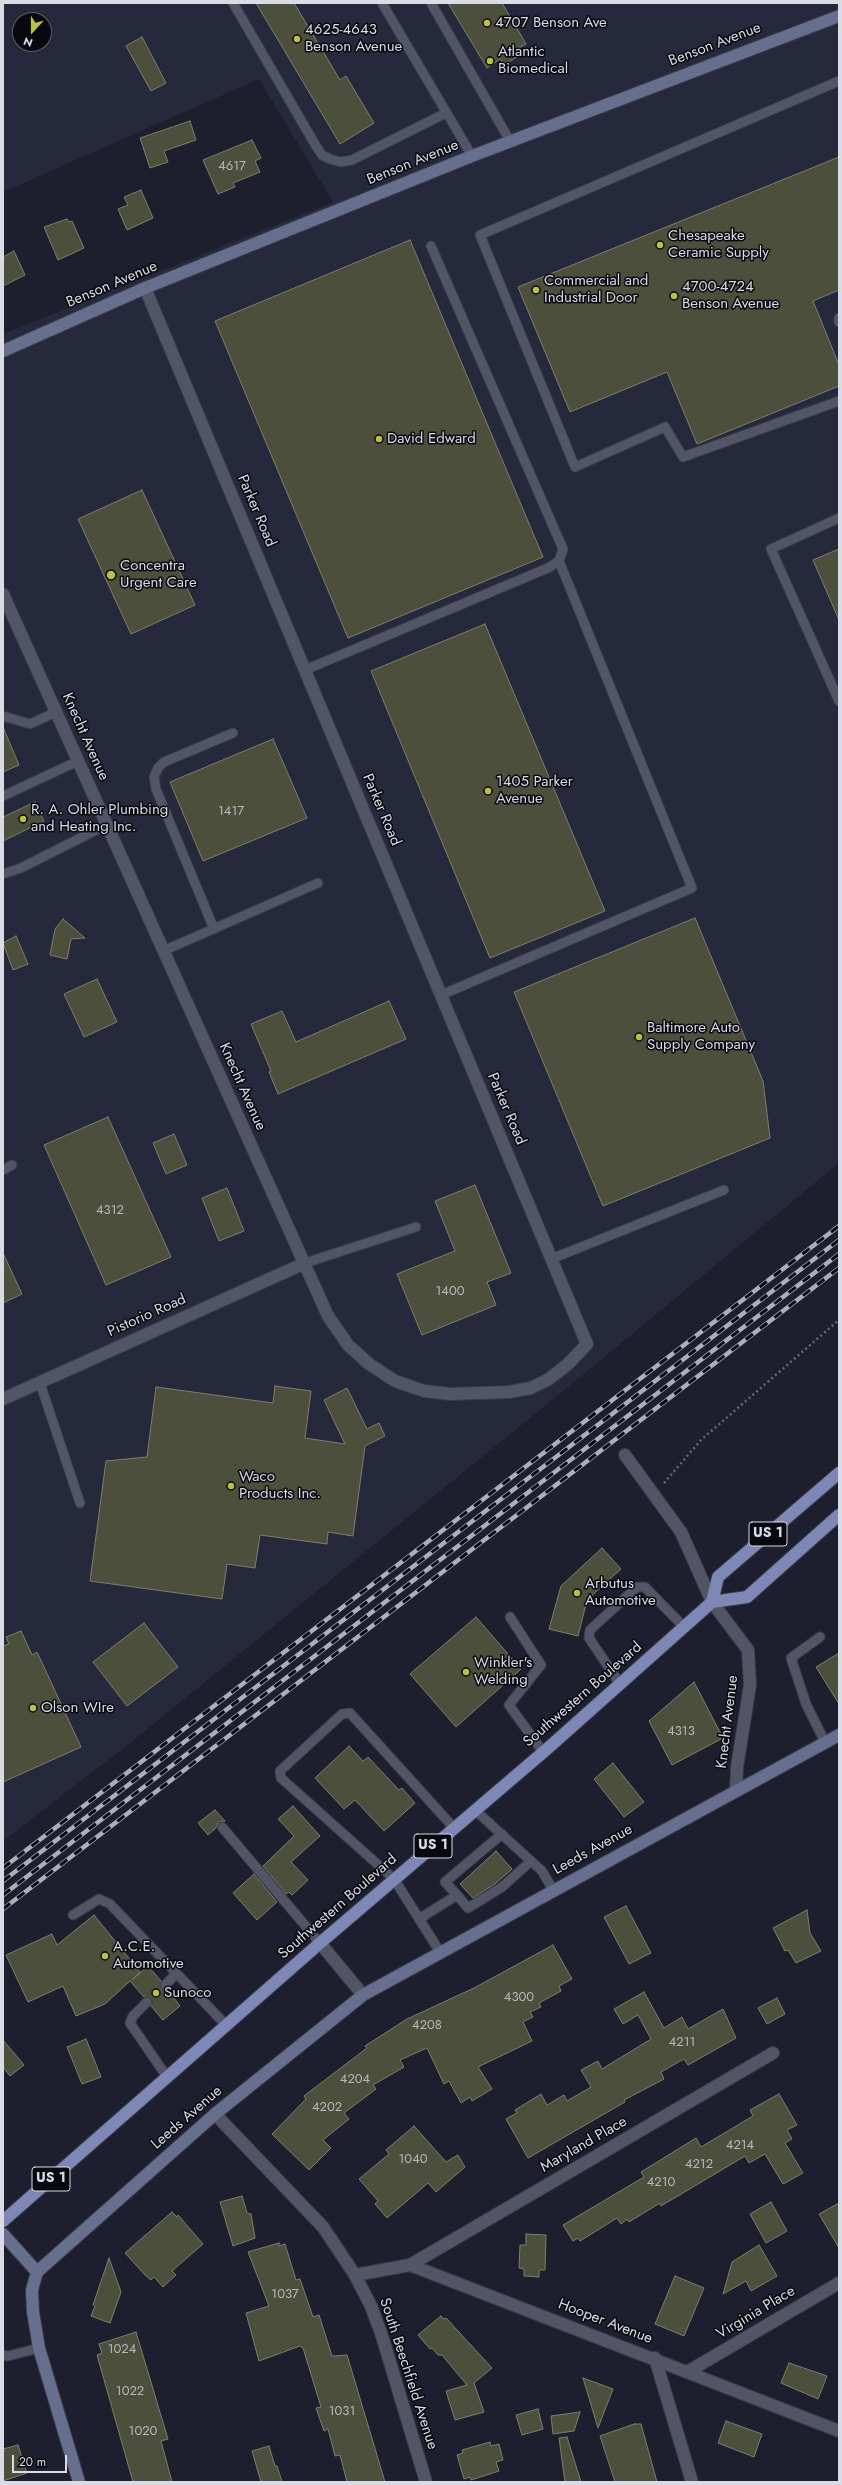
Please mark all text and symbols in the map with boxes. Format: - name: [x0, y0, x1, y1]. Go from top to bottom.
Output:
- north arrow: [12, 12, 52, 52]
- place label: 4707 Benson Ave: [495, 14, 607, 32]
- marker: 4707 Benson Ave: [482, 18, 492, 28]
- street label: Benson Avenue: [666, 19, 764, 71]
- place label: 4625-4643 Benson Avenue: [305, 21, 402, 56]
- text: N: [21, 33, 35, 51]
- marker: 4625-4643 Benson Avenue: [292, 34, 302, 44]
- place label: Atlantic Biomedical: [498, 43, 568, 78]
- marker: Atlantic Biomedical: [485, 56, 495, 66]
- street label: Benson Avenue: [365, 136, 461, 190]
- house number: 4617: [218, 159, 246, 175]
- place label: Chesapeake Ceramic Supply: [668, 227, 769, 262]
- marker: Chesapeake Ceramic Supply: [655, 240, 665, 250]
- street label: Benson Avenue: [64, 258, 160, 312]
- place label: Commercial and Industrial Door: [544, 272, 648, 307]
- place label: 4700-4724 Benson Avenue: [682, 278, 779, 313]
- marker: Commercial and Industrial Door: [531, 285, 541, 295]
- marker: 4700-4724 Benson Avenue: [669, 291, 679, 301]
- place label: David Edward: [387, 430, 476, 448]
- marker: David Edward: [374, 434, 384, 444]
- street label: Parker Road: [233, 472, 279, 550]
- place label: Concentra Urgent Care: [120, 557, 197, 592]
- marker: Concentra Urgent Care: [105, 569, 117, 581]
- street label: Knecht Avenue: [58, 690, 112, 784]
- street label: Parker Road: [358, 771, 404, 849]
- place label: 1405 Parker Avenue: [496, 773, 573, 808]
- marker: 1405 Parker Avenue: [483, 786, 493, 796]
- place label: R. A. Ohler Plumbing and Heating Inc.: [31, 801, 168, 836]
- house number: 1417: [218, 804, 244, 820]
- marker: R. A. Ohler Plumbing and Heating Inc.: [18, 814, 28, 824]
- place label: Baltimore Auto Supply Company: [647, 1019, 755, 1054]
- marker: Baltimore Auto Supply Company: [634, 1032, 644, 1042]
- street label: Knecht Avenue: [215, 1040, 269, 1134]
- street label: Parker Road: [483, 1070, 529, 1148]
- house number: 4312: [96, 1203, 124, 1219]
- house number: 1400: [435, 1284, 465, 1300]
- street label: Pistorio Road: [105, 1291, 189, 1341]
- place label: Waco Products Inc.: [239, 1468, 321, 1503]
- marker: Waco Products Inc.: [226, 1481, 236, 1491]
- road number: US 1: [749, 1522, 787, 1546]
- place label: Arbutus Automotive: [585, 1575, 656, 1610]
- marker: Arbutus Automotive: [572, 1588, 582, 1598]
- street label: Southwestern Boulevard: [520, 1639, 646, 1751]
- place label: Winkler's Welding: [474, 1654, 532, 1689]
- marker: Winkler's Welding: [461, 1667, 471, 1677]
- street label: Knecht Avenue: [713, 1674, 743, 1770]
- place label: Olson WIre: [41, 1699, 114, 1717]
- marker: Olson WIre: [28, 1703, 38, 1713]
- house number: 4313: [667, 1724, 695, 1740]
- street label: Leeds Avenue: [550, 1821, 636, 1879]
- road number: US 1: [414, 1834, 452, 1858]
- street label: Southwestern Boulevard: [275, 1851, 401, 1963]
- place label: A.C.E. Automotive: [113, 1938, 184, 1973]
- marker: A.C.E. Automotive: [100, 1951, 110, 1961]
- place label: Sunoco: [164, 1984, 212, 2002]
- marker: Sunoco: [151, 1988, 161, 1998]
- house number: 4300: [504, 1990, 534, 2006]
- house number: 4208: [412, 2018, 442, 2034]
- house number: 4211: [669, 2035, 695, 2051]
- house number: 4204: [340, 2072, 370, 2088]
- street label: Leeds Avenue: [148, 2082, 226, 2154]
- house number: 4202: [312, 2100, 342, 2116]
- street label: Maryland Place: [538, 2113, 630, 2177]
- house number: 4214: [726, 2138, 754, 2154]
- house number: 1040: [398, 2152, 428, 2168]
- house number: 4212: [685, 2157, 713, 2173]
- road number: US 1: [32, 2167, 70, 2191]
- house number: 4210: [647, 2175, 675, 2191]
- street label: Virginia Place: [713, 2283, 799, 2343]
- house number: 1037: [271, 2287, 299, 2303]
- street label: South Beechfield Avenue: [375, 2296, 441, 2452]
- street label: Hooper Avenue: [555, 2296, 655, 2348]
- house number: 1024: [108, 2342, 136, 2358]
- house number: 1022: [116, 2384, 144, 2400]
- house number: 1031: [329, 2404, 355, 2420]
- house number: 1020: [129, 2424, 157, 2440]
- scale bar: [14, 2447, 69, 2473]
- text: 20 m: [19, 2453, 46, 2471]

